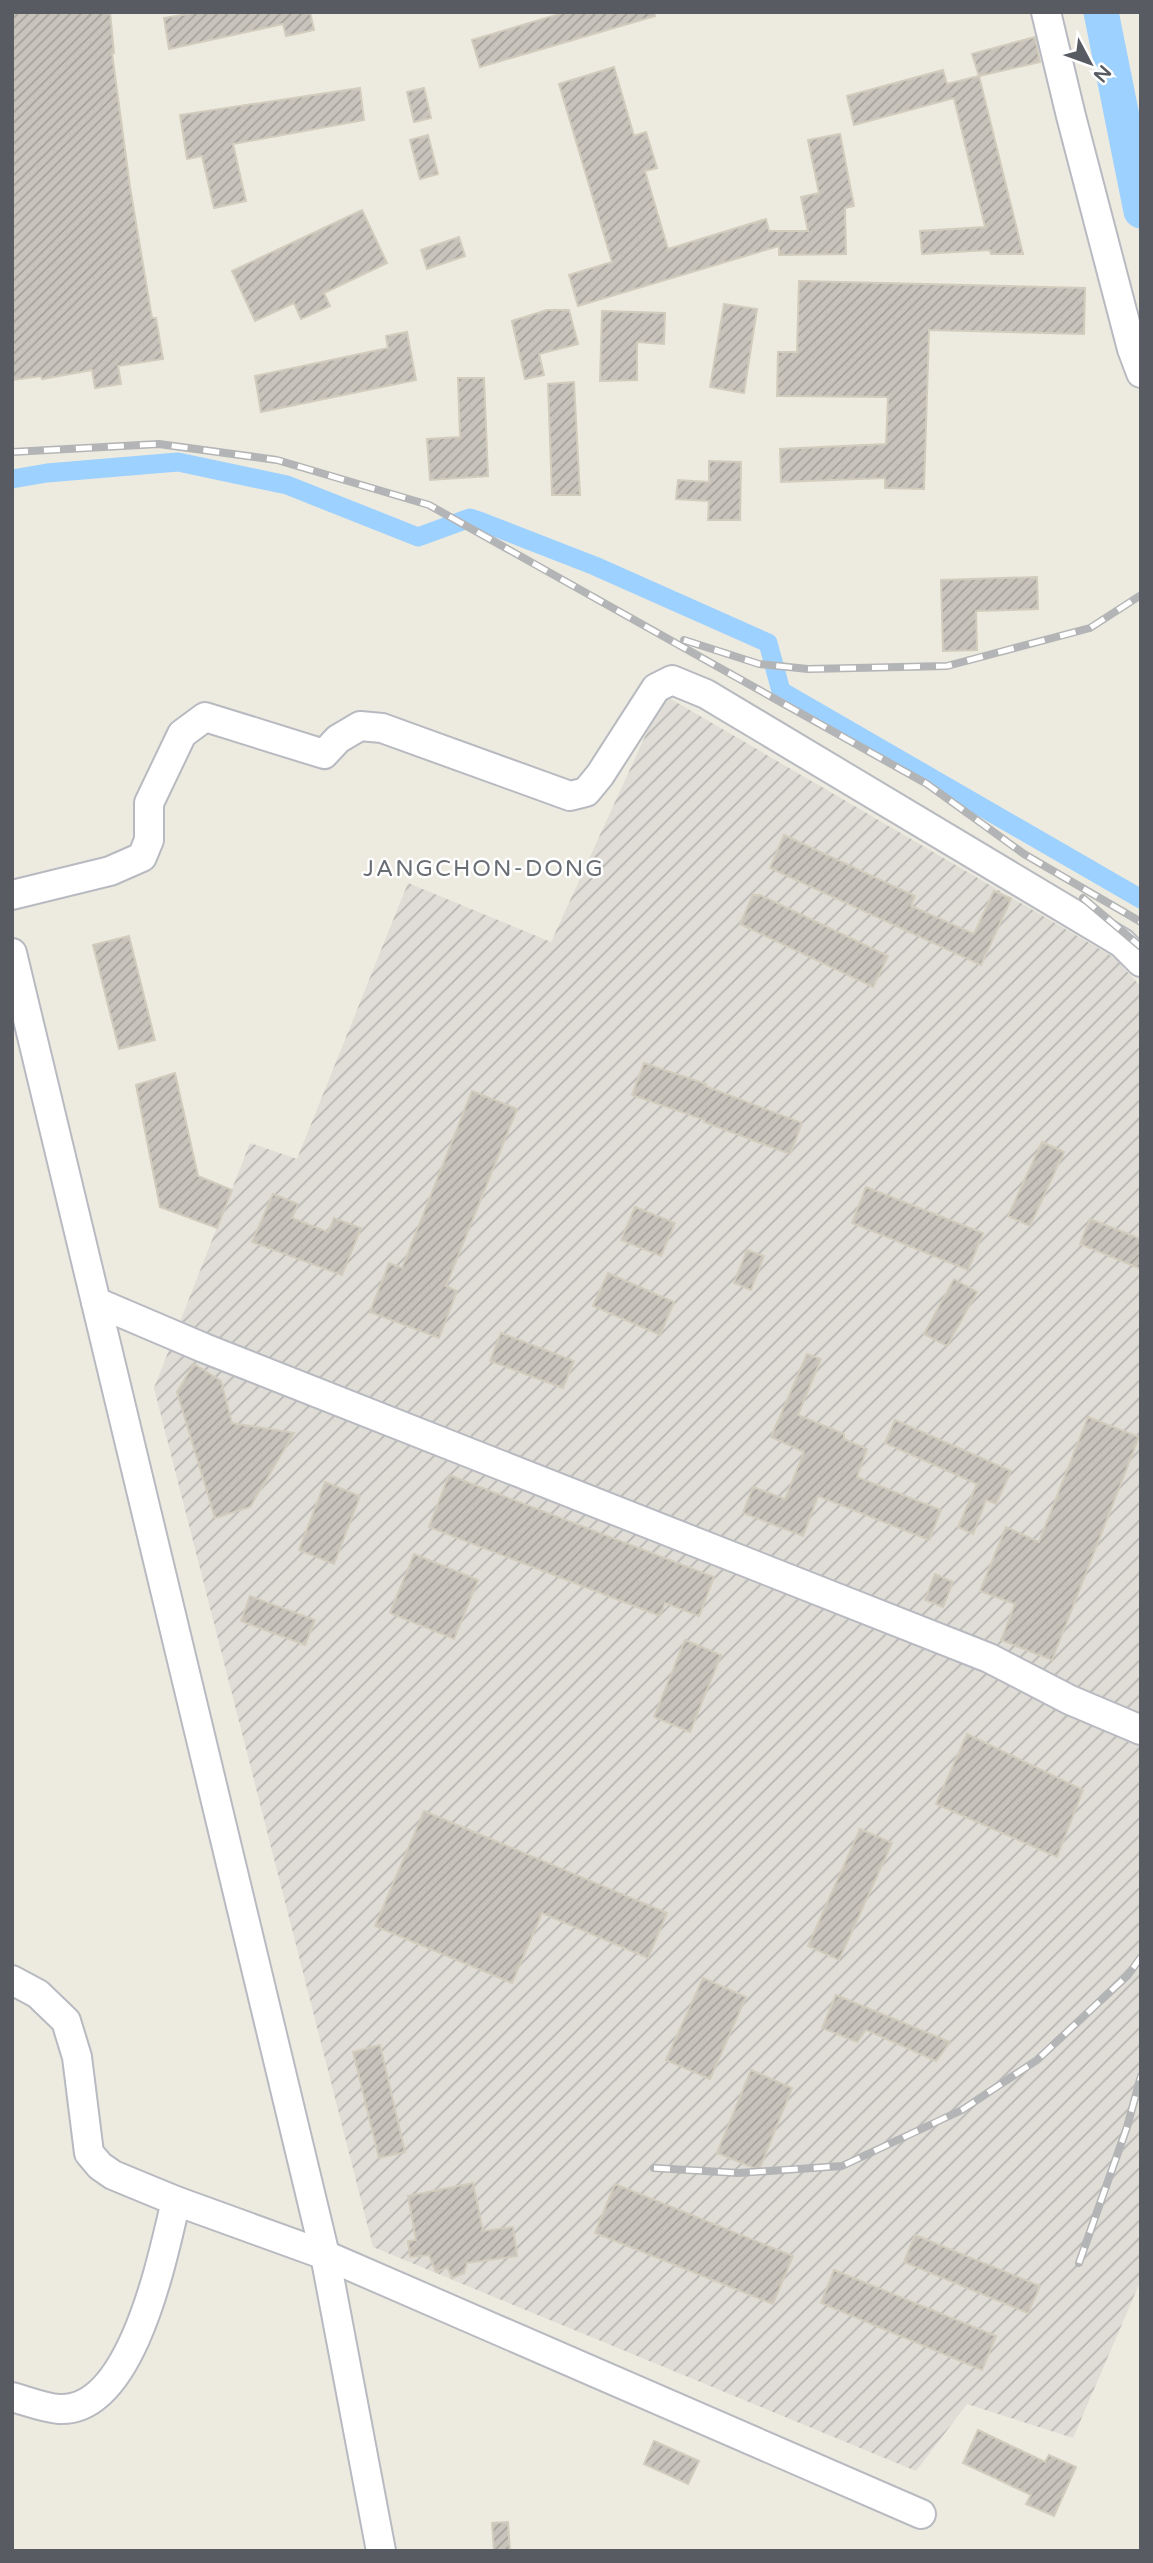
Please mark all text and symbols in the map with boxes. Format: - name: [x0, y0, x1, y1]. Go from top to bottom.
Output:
- north arrow: [1055, 28, 1125, 98]
- text: N: [1089, 61, 1115, 86]
- district label: JANGCHON-DONG: [363, 855, 605, 883]

